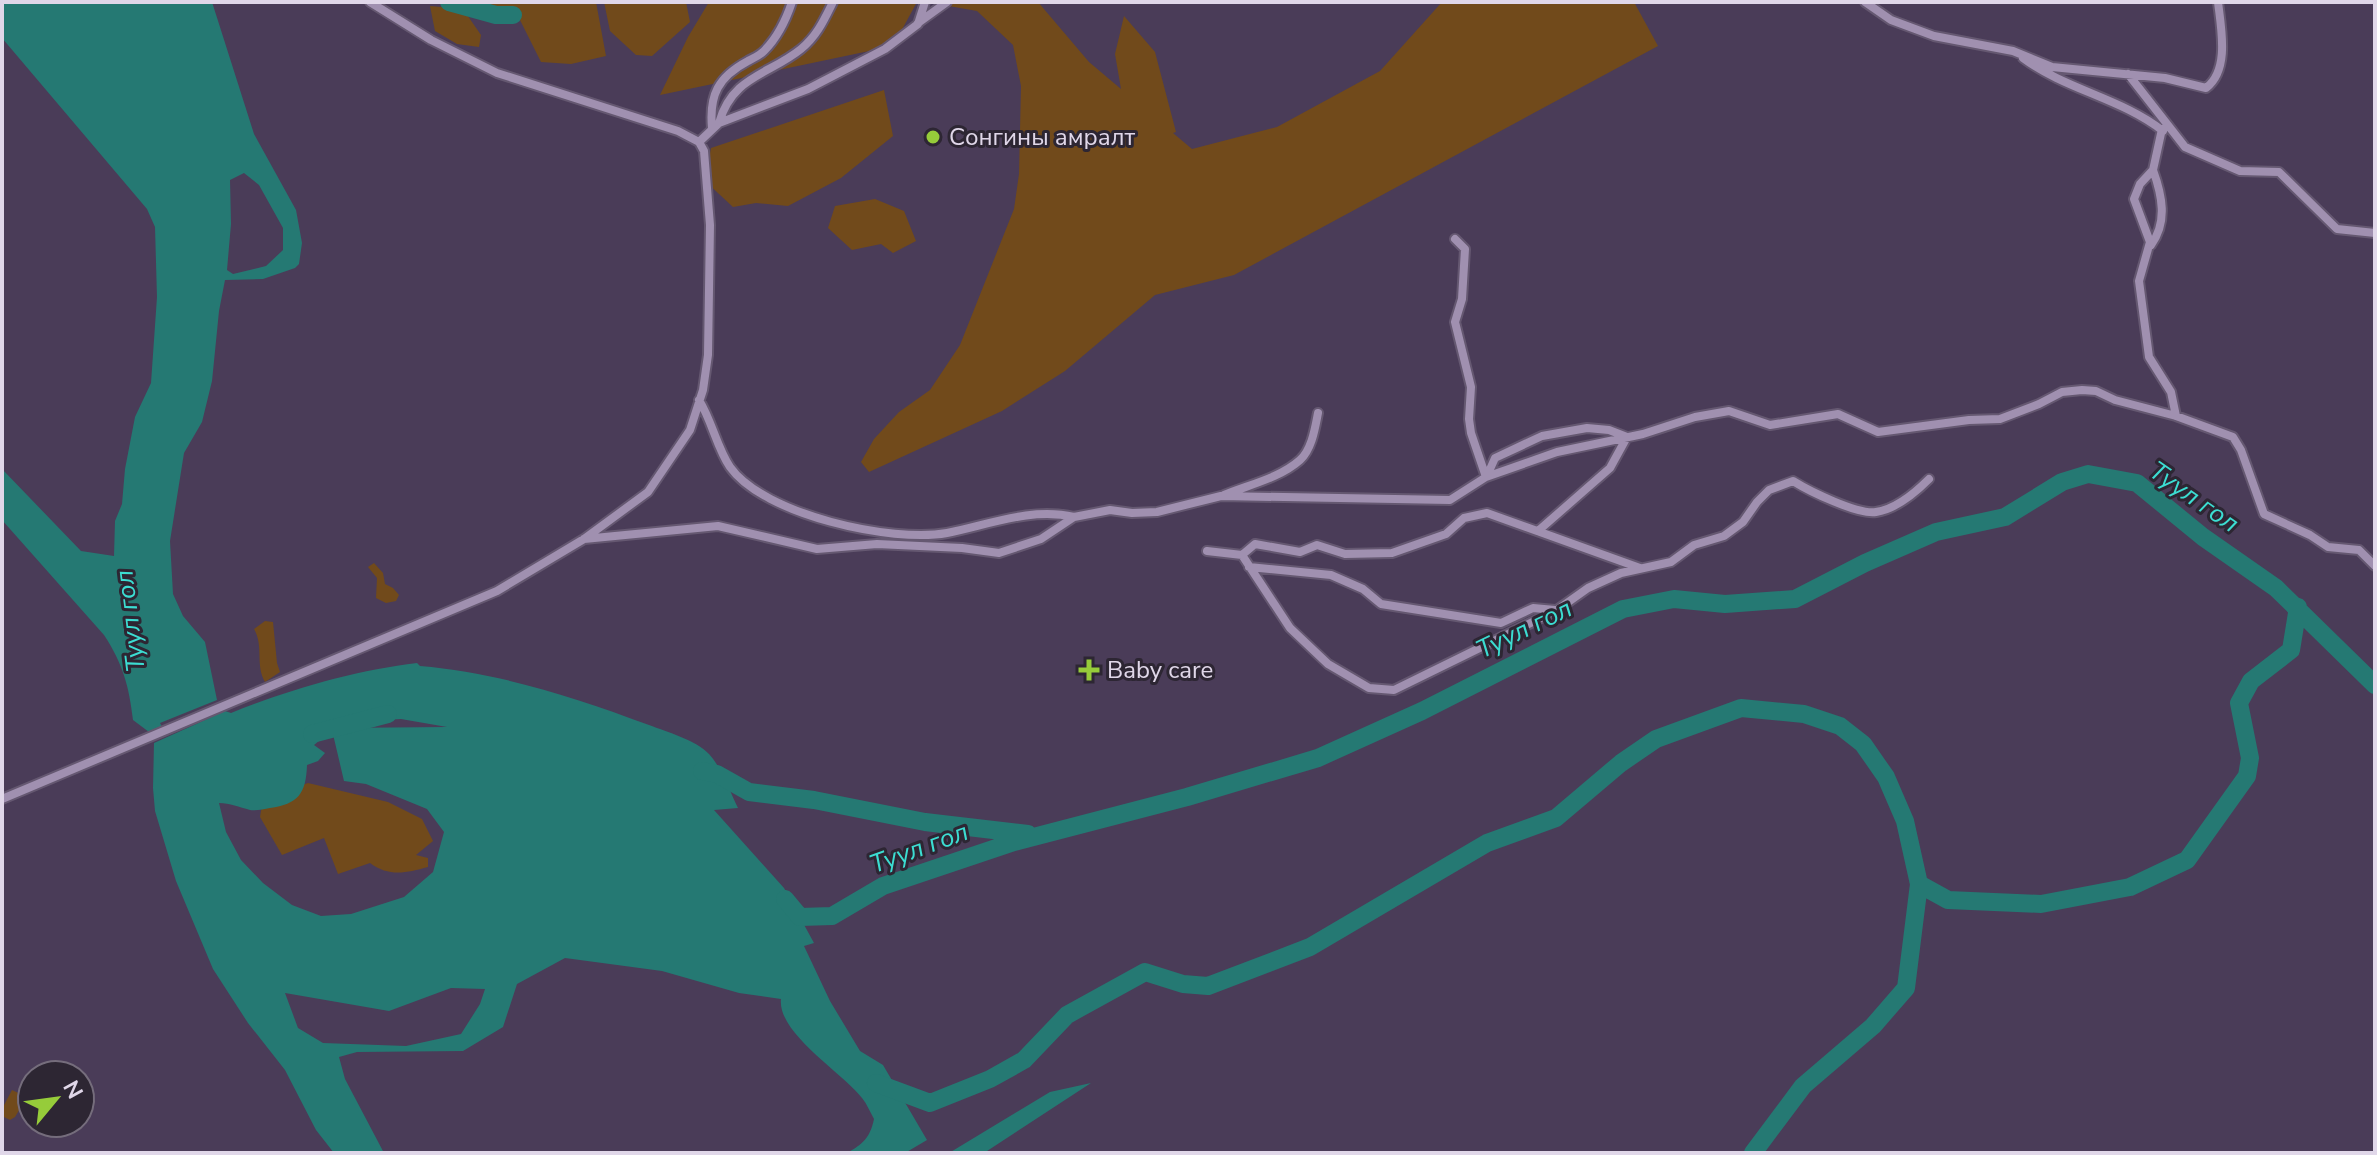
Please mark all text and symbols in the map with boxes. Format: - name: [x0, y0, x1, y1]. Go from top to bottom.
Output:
- place label: Сонгины амралт: [949, 121, 1136, 153]
- marker: Сонгины амралт: [924, 128, 942, 146]
- water label: Туул гол: [2142, 453, 2246, 541]
- water label: Туул гол: [106, 568, 154, 674]
- water label: Туул гол: [1470, 591, 1578, 667]
- place label: Baby care: [1107, 654, 1213, 686]
- marker: Baby care: [1078, 659, 1100, 681]
- water label: Туул гол: [865, 814, 973, 882]
- north arrow: [16, 1059, 96, 1139]
- text: N: [56, 1075, 90, 1104]

